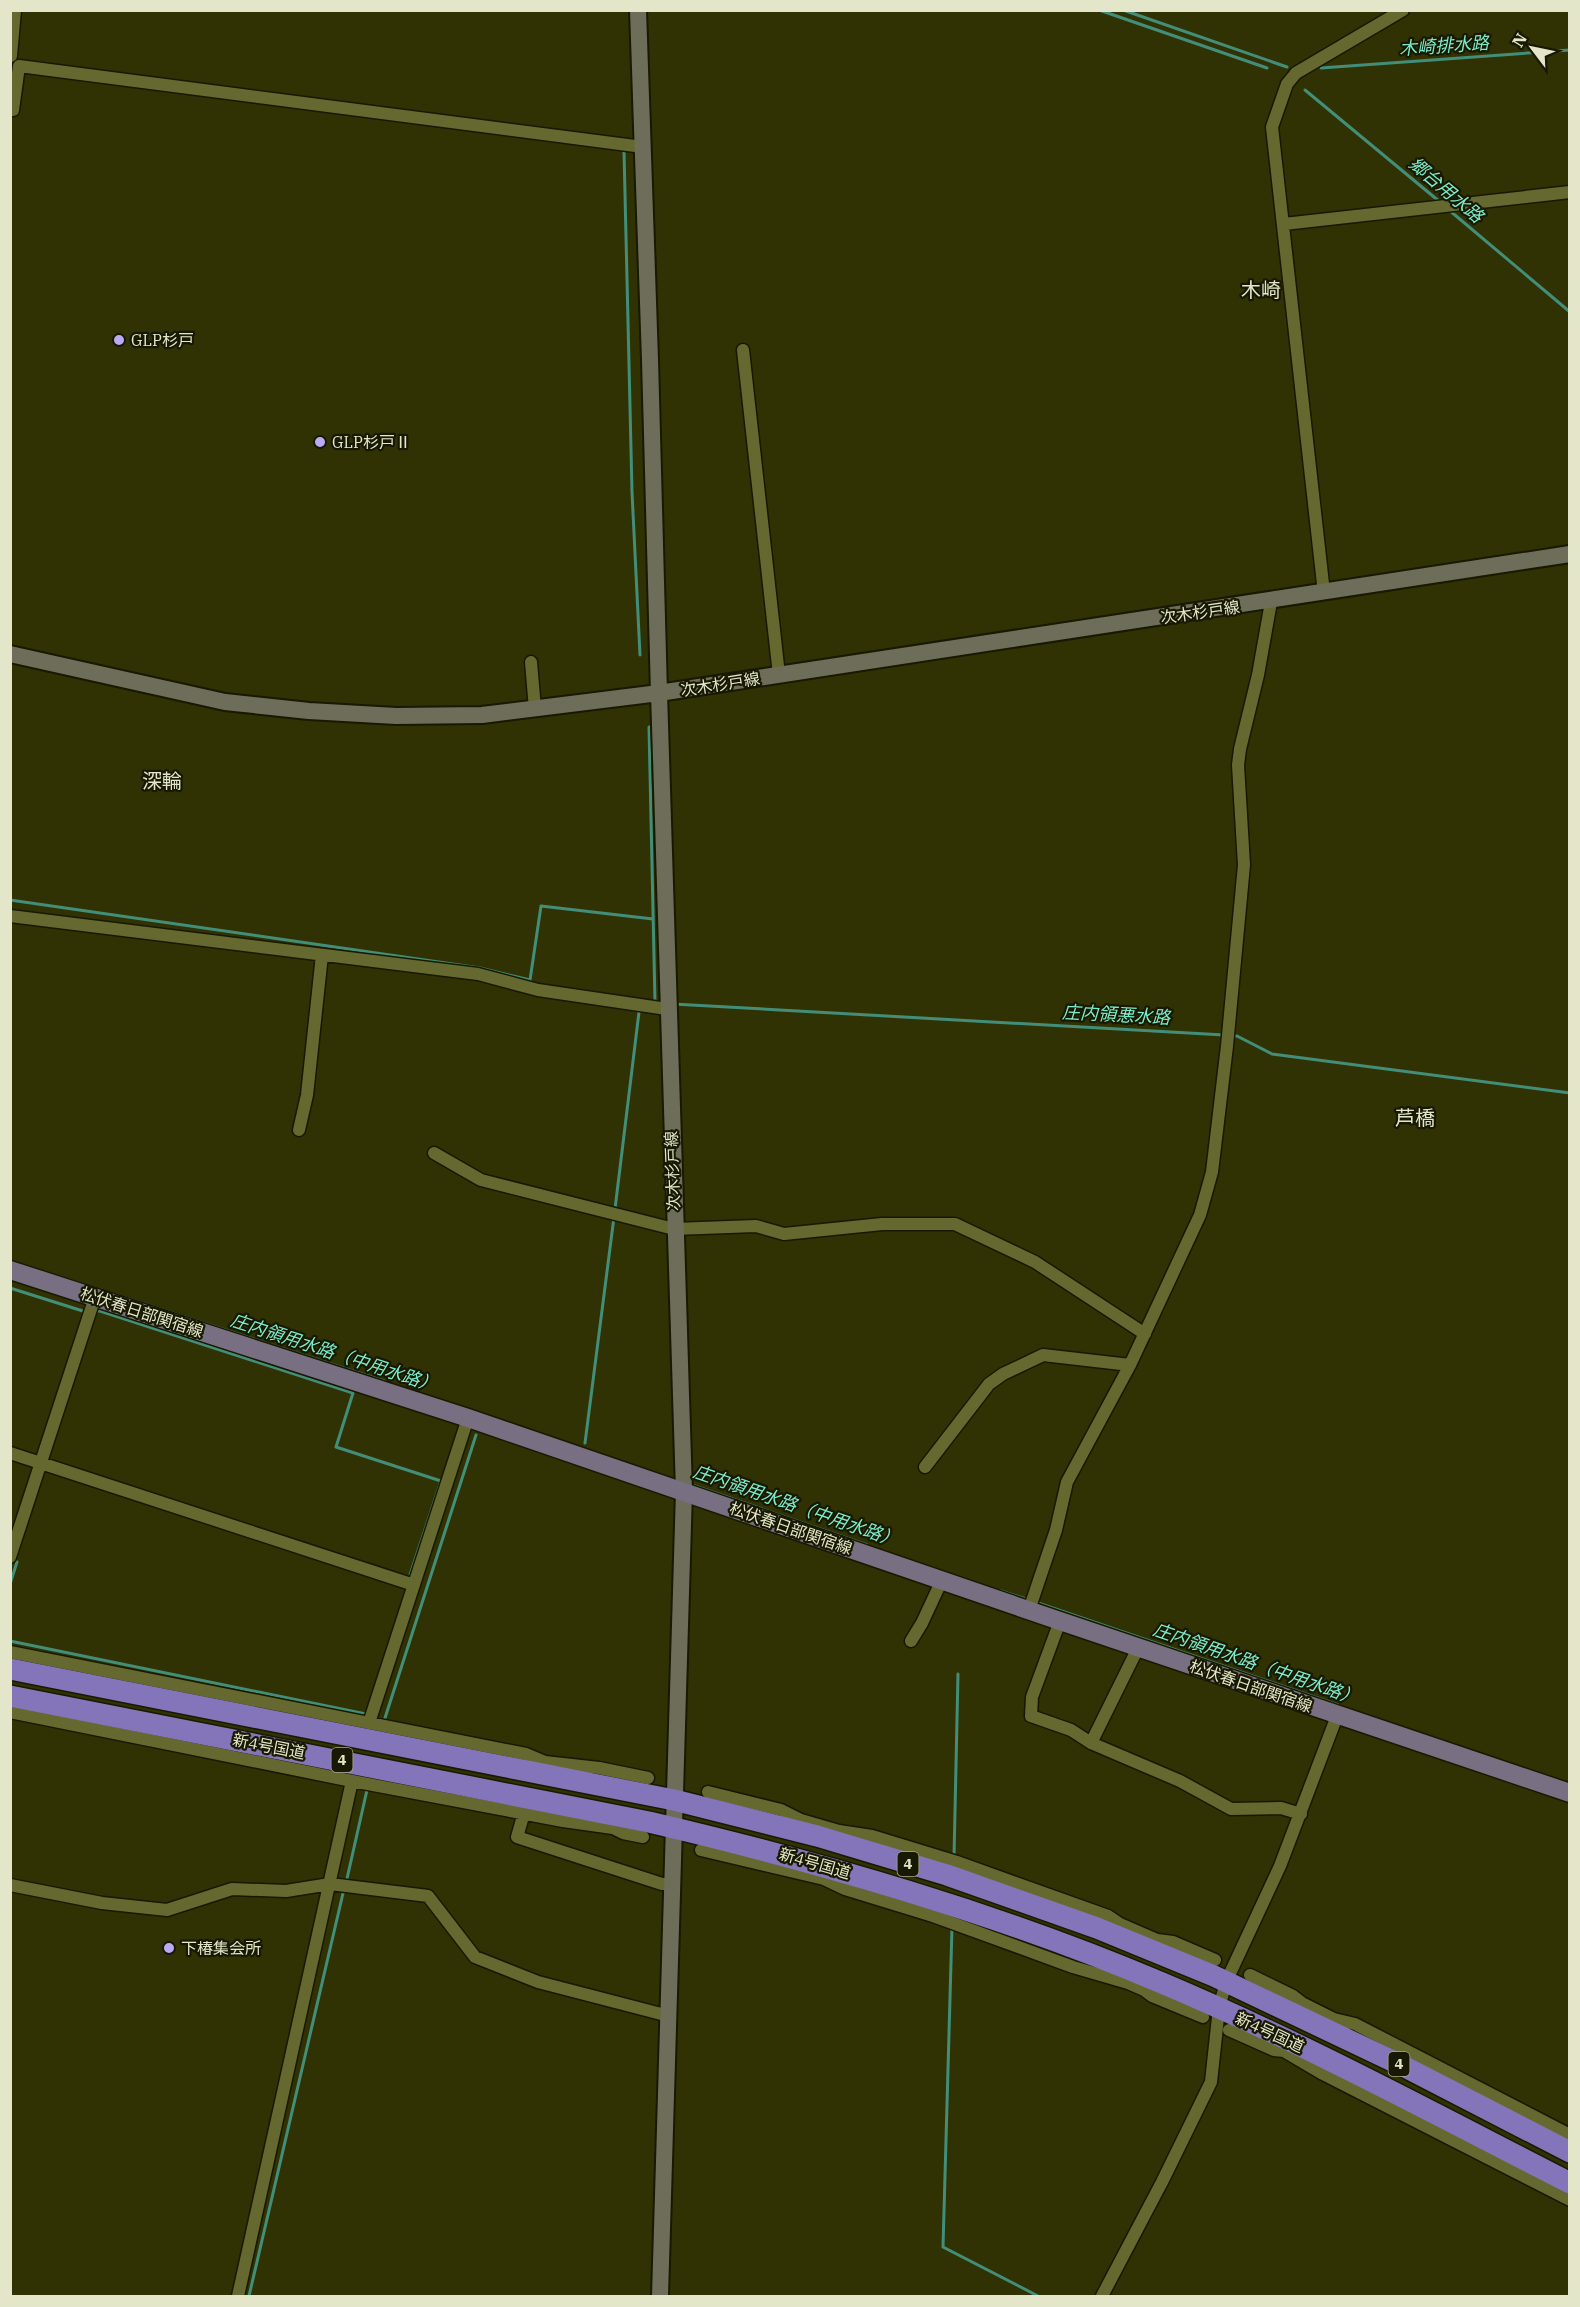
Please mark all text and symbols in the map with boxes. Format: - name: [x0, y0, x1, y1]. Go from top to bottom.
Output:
- north arrow: [1502, 18, 1562, 78]
- text: N: [1507, 29, 1531, 51]
- water label: 木崎排水路: [1398, 31, 1492, 60]
- water label: 郷台用水路: [1404, 152, 1490, 229]
- district label: 木崎: [1241, 276, 1281, 303]
- place label: GLP杉戸: [131, 330, 194, 350]
- marker: GLP杉戸: [112, 333, 126, 347]
- place label: GLP杉戸Ⅱ: [332, 432, 411, 452]
- marker: GLP杉戸Ⅱ: [313, 435, 327, 449]
- street label: 次木杉戸線: [1159, 597, 1241, 627]
- street label: 次木杉戸線: [679, 668, 761, 700]
- district label: 深輪: [142, 767, 182, 794]
- water label: 庄内領悪水路: [1061, 1000, 1173, 1029]
- district label: 芦橋: [1395, 1104, 1435, 1131]
- street label: 次木杉戸線: [661, 1131, 683, 1211]
- street label: 松伏春日部関宿線: [78, 1283, 206, 1341]
- water label: 庄内領用水路（中用水路）: [228, 1308, 440, 1397]
- water label: 庄内領用水路（中用水路）: [690, 1459, 902, 1552]
- street label: 松伏春日部関宿線: [727, 1498, 855, 1558]
- water label: 庄内領用水路（中用水路）: [1150, 1617, 1362, 1710]
- street label: 松伏春日部関宿線: [1187, 1656, 1315, 1716]
- street label: 新4号国道: [231, 1729, 307, 1763]
- road number: 4: [332, 1748, 352, 1772]
- street label: 新4号国道: [777, 1843, 853, 1883]
- road number: 4: [898, 1852, 918, 1876]
- place label: 下椿集会所: [181, 1938, 261, 1958]
- marker: 下椿集会所: [162, 1941, 176, 1955]
- street label: 新4号国道: [1232, 2007, 1308, 2057]
- road number: 4: [1388, 2052, 1410, 2076]

